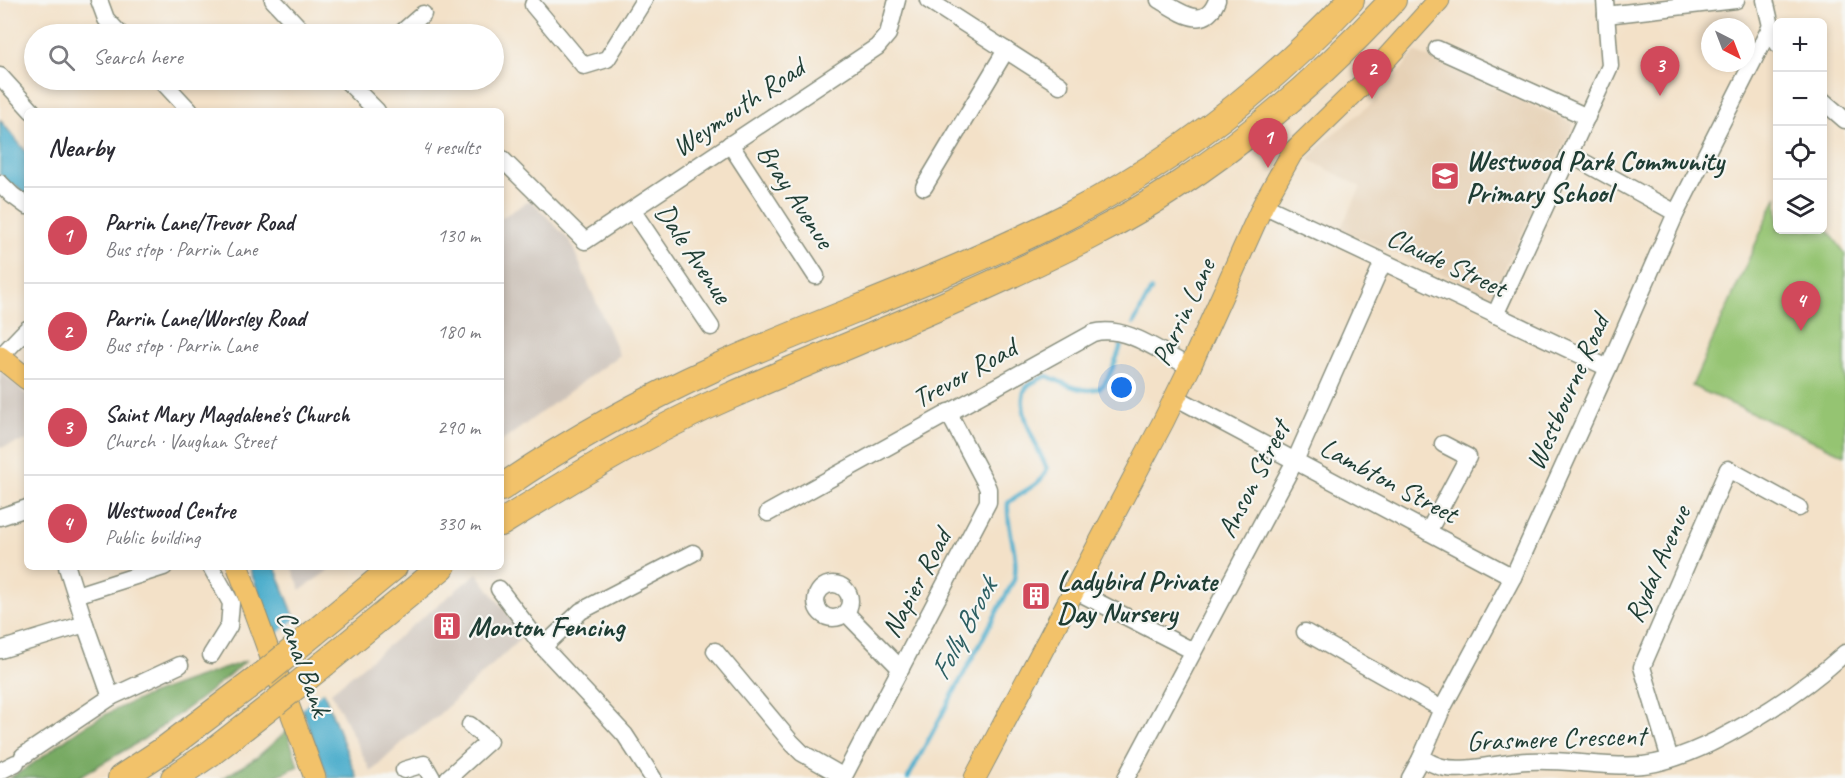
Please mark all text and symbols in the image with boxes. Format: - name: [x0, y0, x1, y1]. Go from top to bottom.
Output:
- north arrow: [1701, 18, 1755, 72]
- map controls: [1773, 18, 1827, 234]
- button: +: [1773, 18, 1827, 72]
- search box: [24, 24, 504, 90]
- icon: search: [45, 41, 78, 74]
- text: Search here: [93, 43, 183, 71]
- pin: 3: [1640, 46, 1680, 96]
- street label: Weymouth Road: [665, 48, 814, 164]
- pin: 2: [1352, 50, 1392, 99]
- button: −: [1773, 72, 1827, 126]
- pin: 1: [1248, 118, 1288, 168]
- button: locate: [1773, 126, 1827, 180]
- text: Nearby: [48, 131, 113, 164]
- text: 4 results: [421, 135, 480, 160]
- street label: Bray Avenue: [749, 137, 844, 256]
- place label: Westwood Park Community Primary School: [1466, 143, 1726, 210]
- school or university icon: Westwood Park Community Primary School: [1429, 160, 1461, 192]
- button: layers: [1773, 180, 1827, 234]
- street label: Dale Avenue: [648, 196, 741, 311]
- text: Parrin Lane/Trevor Road: [105, 209, 294, 237]
- street label: Claude Street: [1382, 219, 1515, 306]
- text: 1: [63, 223, 72, 248]
- text: 130 m: [437, 223, 480, 248]
- text: Bus stop · Parrin Lane: [105, 237, 257, 262]
- street label: Parrin Lane: [1143, 251, 1224, 371]
- pin: 4: [1782, 282, 1820, 331]
- text: Parrin Lane/Worsley Road: [105, 305, 305, 333]
- street label: Westbourne Road: [1517, 305, 1618, 475]
- text: 2: [63, 319, 72, 344]
- text: 180 m: [437, 319, 480, 344]
- street label: Trevor Road: [906, 328, 1026, 416]
- text: Bus stop · Parrin Lane: [105, 333, 257, 358]
- your location: [1107, 373, 1136, 402]
- text: Saint Mary Magdalene's Church: [105, 401, 349, 429]
- street label: Anson Street: [1209, 412, 1299, 543]
- text: 3: [63, 415, 72, 440]
- text: 290 m: [437, 415, 480, 440]
- text: Church · Vaughan Street: [105, 429, 275, 454]
- street label: Lambton Street: [1314, 429, 1466, 532]
- text: Westwood Centre: [105, 497, 235, 525]
- street label: Rydal Avenue: [1616, 499, 1699, 628]
- text: 4: [63, 511, 72, 536]
- text: 330 m: [437, 511, 480, 536]
- street label: Napier Road: [873, 519, 961, 643]
- text: Public building: [105, 525, 200, 550]
- place label: Ladybird Private Day Nursery: [1057, 563, 1220, 631]
- water label: Folly Brook: [921, 567, 1008, 686]
- building icon: Ladybird Private Day Nursery: [1020, 580, 1052, 612]
- street label: Canal Bank: [269, 606, 340, 723]
- place label: Monton Fencing: [468, 609, 626, 644]
- building icon: Monton Fencing: [431, 610, 463, 642]
- street label: Grasmere Crescent: [1466, 717, 1650, 759]

